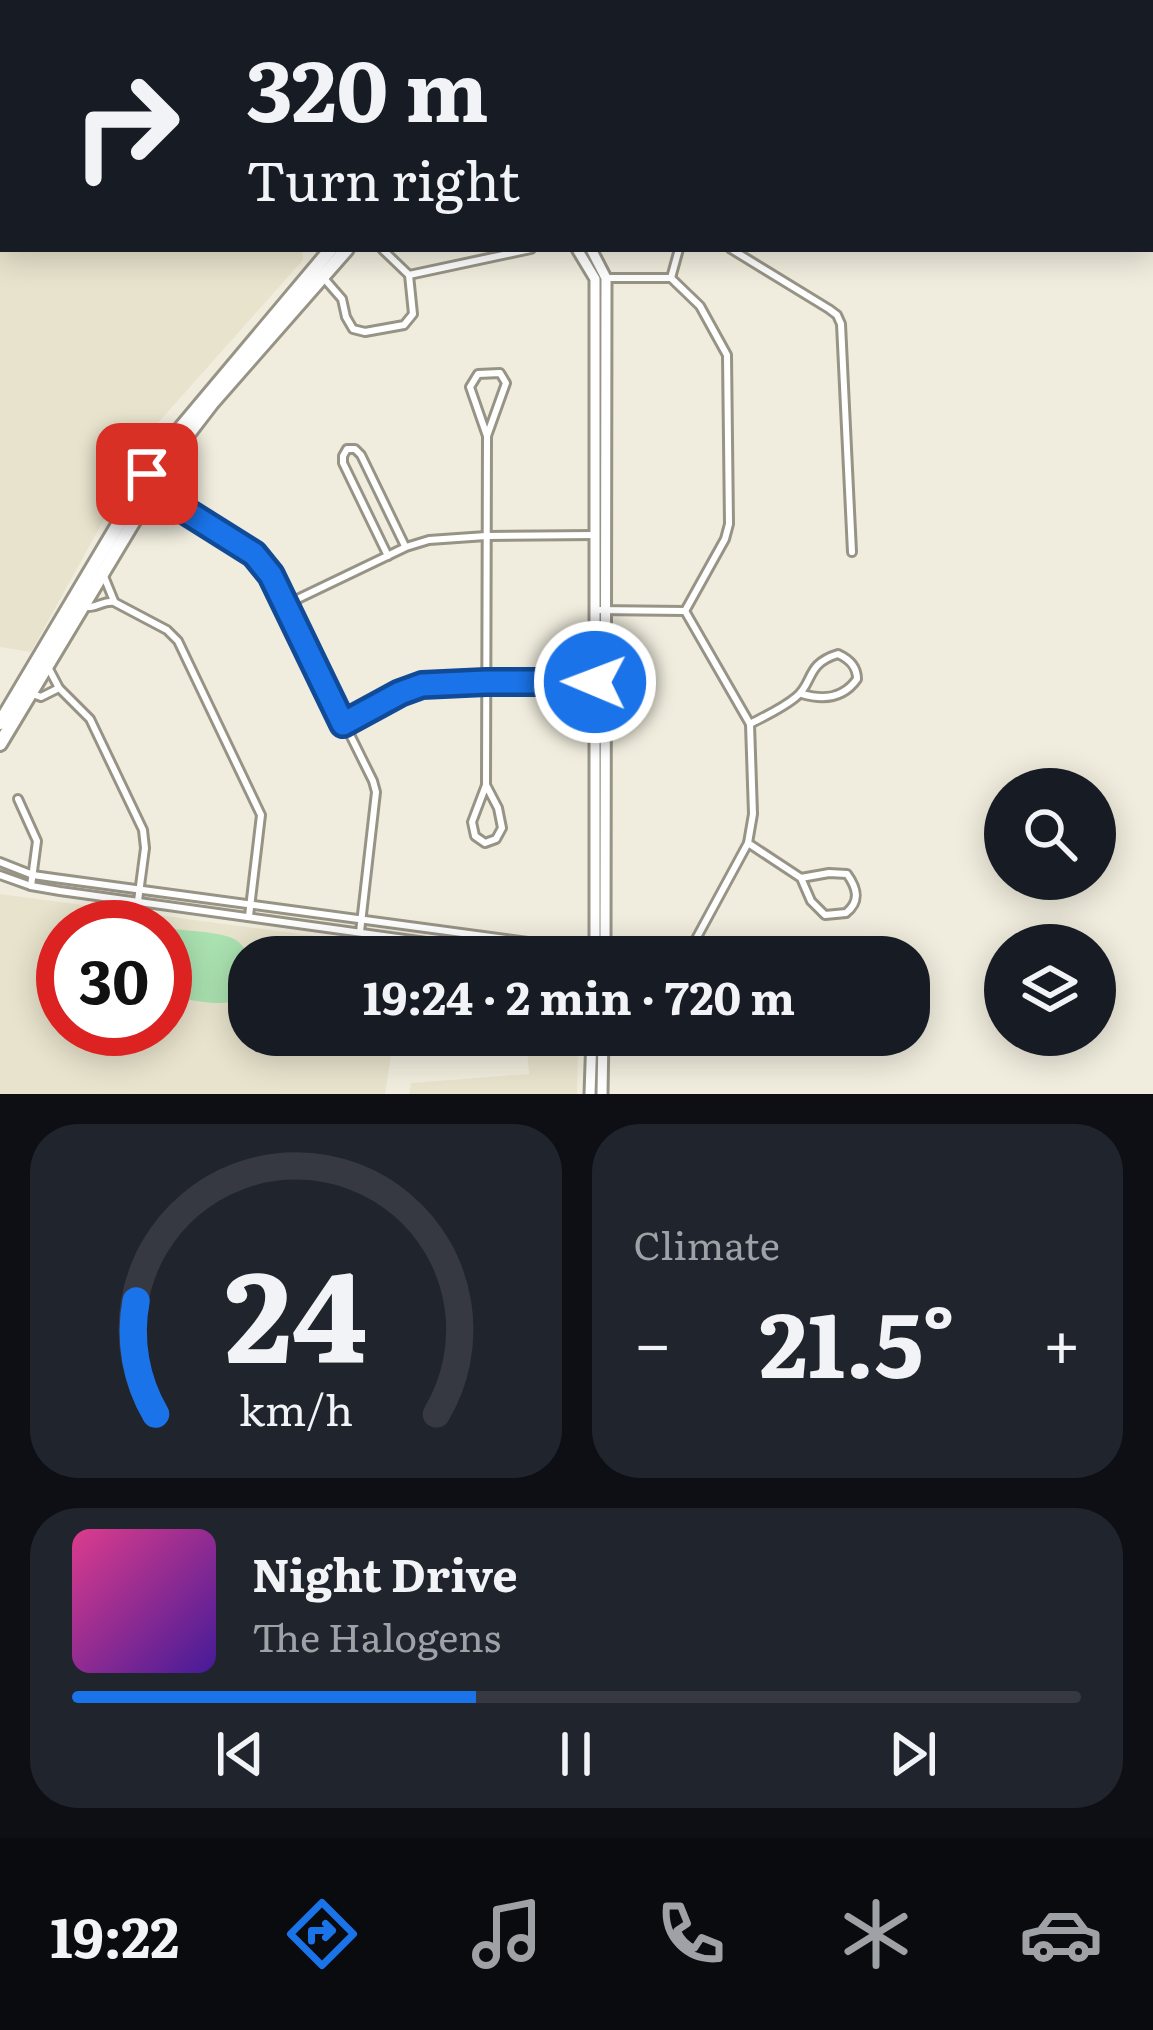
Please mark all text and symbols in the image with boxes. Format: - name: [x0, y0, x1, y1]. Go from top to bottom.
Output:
- text: 320 m: [246, 23, 489, 148]
- icon: right: [48, 48, 204, 204]
- text: Turn right: [246, 137, 520, 218]
- pin: [96, 423, 198, 525]
- icon: arrive: [114, 441, 180, 507]
- position arrow: [532, 619, 658, 745]
- map controls: [984, 768, 1116, 1056]
- button: search: [984, 768, 1116, 900]
- speed limit sign: 30: [36, 900, 192, 1056]
- button: layers: [984, 924, 1116, 1056]
- text: 19:24 · 2 min · 720 m: [363, 962, 795, 1029]
- text: Climate: [634, 1214, 780, 1272]
- text: 24: [225, 1216, 367, 1401]
- text: 21.5°: [759, 1272, 955, 1406]
- text: −: [634, 1290, 672, 1388]
- text: +: [1043, 1290, 1081, 1388]
- text: km/h: [239, 1376, 353, 1439]
- text: Night Drive: [252, 1539, 518, 1606]
- text: The Halogens: [252, 1606, 501, 1664]
- icon: previous: [207, 1721, 273, 1787]
- icon: pause: [543, 1721, 609, 1787]
- icon: next: [880, 1721, 946, 1787]
- icon: directions: [280, 1892, 364, 1976]
- icon: music: [465, 1892, 549, 1976]
- icon: phone: [649, 1892, 733, 1976]
- icon: climate: [834, 1892, 918, 1976]
- icon: car: [1019, 1892, 1103, 1976]
- text: 19:22: [50, 1894, 179, 1975]

